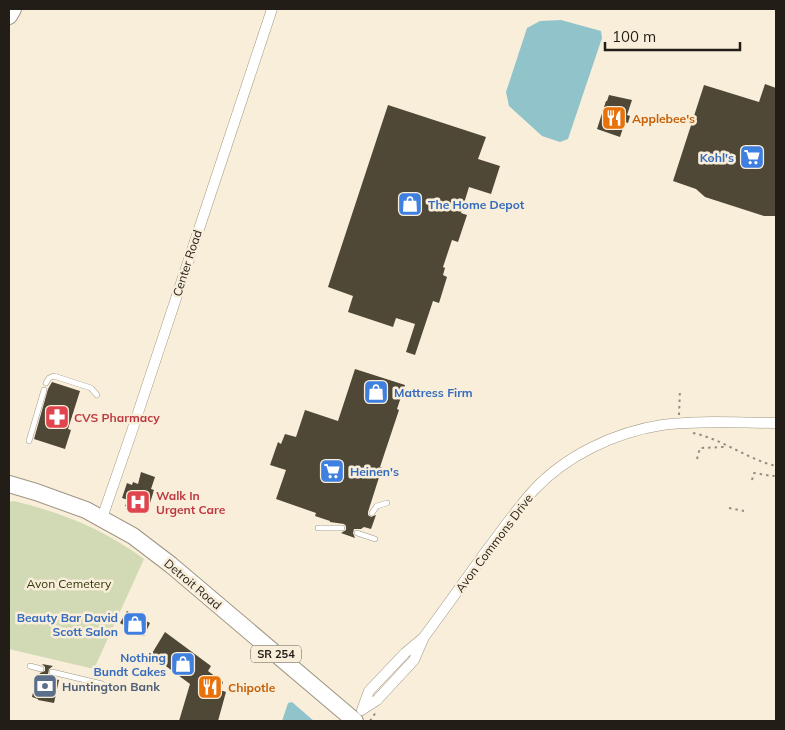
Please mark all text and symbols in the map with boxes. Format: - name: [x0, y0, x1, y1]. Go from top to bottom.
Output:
- scale bar: [605, 20, 740, 52]
- text: 100 m: [612, 27, 656, 46]
- restaurant icon: Applebee's: [601, 105, 627, 131]
- place label: Applebee's: [632, 111, 695, 126]
- supermarket icon: Kohl's: [739, 144, 765, 170]
- place label: Kohl's: [700, 150, 734, 165]
- shop icon: The Home Depot: [397, 191, 423, 217]
- place label: The Home Depot: [428, 197, 525, 212]
- street label: Center Road: [169, 228, 205, 298]
- shop icon: Mattress Firm: [363, 379, 389, 405]
- place label: Mattress Firm: [394, 385, 473, 400]
- pharmacy icon: CVS Pharmacy: [44, 404, 70, 430]
- place label: CVS Pharmacy: [74, 410, 160, 425]
- supermarket icon: Heinen's: [319, 458, 345, 484]
- place label: Heinen's: [350, 464, 399, 479]
- place label: Walk In Urgent Care: [156, 488, 226, 517]
- hospital icon: Walk In Urgent Care: [125, 489, 151, 515]
- street label: Avon Commons Drive: [452, 491, 536, 595]
- street label: Detroit Road: [161, 556, 225, 612]
- park label: Avon Cemetery: [27, 576, 112, 591]
- place label: Beauty Bar David Scott Salon: [17, 610, 118, 639]
- shop icon: Beauty Bar David Scott Salon: [122, 611, 148, 637]
- road number: SR 254: [251, 646, 301, 662]
- place label: Nothing Bundt Cakes: [94, 650, 166, 679]
- shop icon: Nothing Bundt Cakes: [170, 651, 196, 677]
- bank icon: Huntington Bank: [32, 673, 58, 699]
- restaurant icon: Chipotle: [197, 674, 223, 700]
- place label: Huntington Bank: [62, 679, 160, 694]
- place label: Chipotle: [228, 680, 276, 695]

